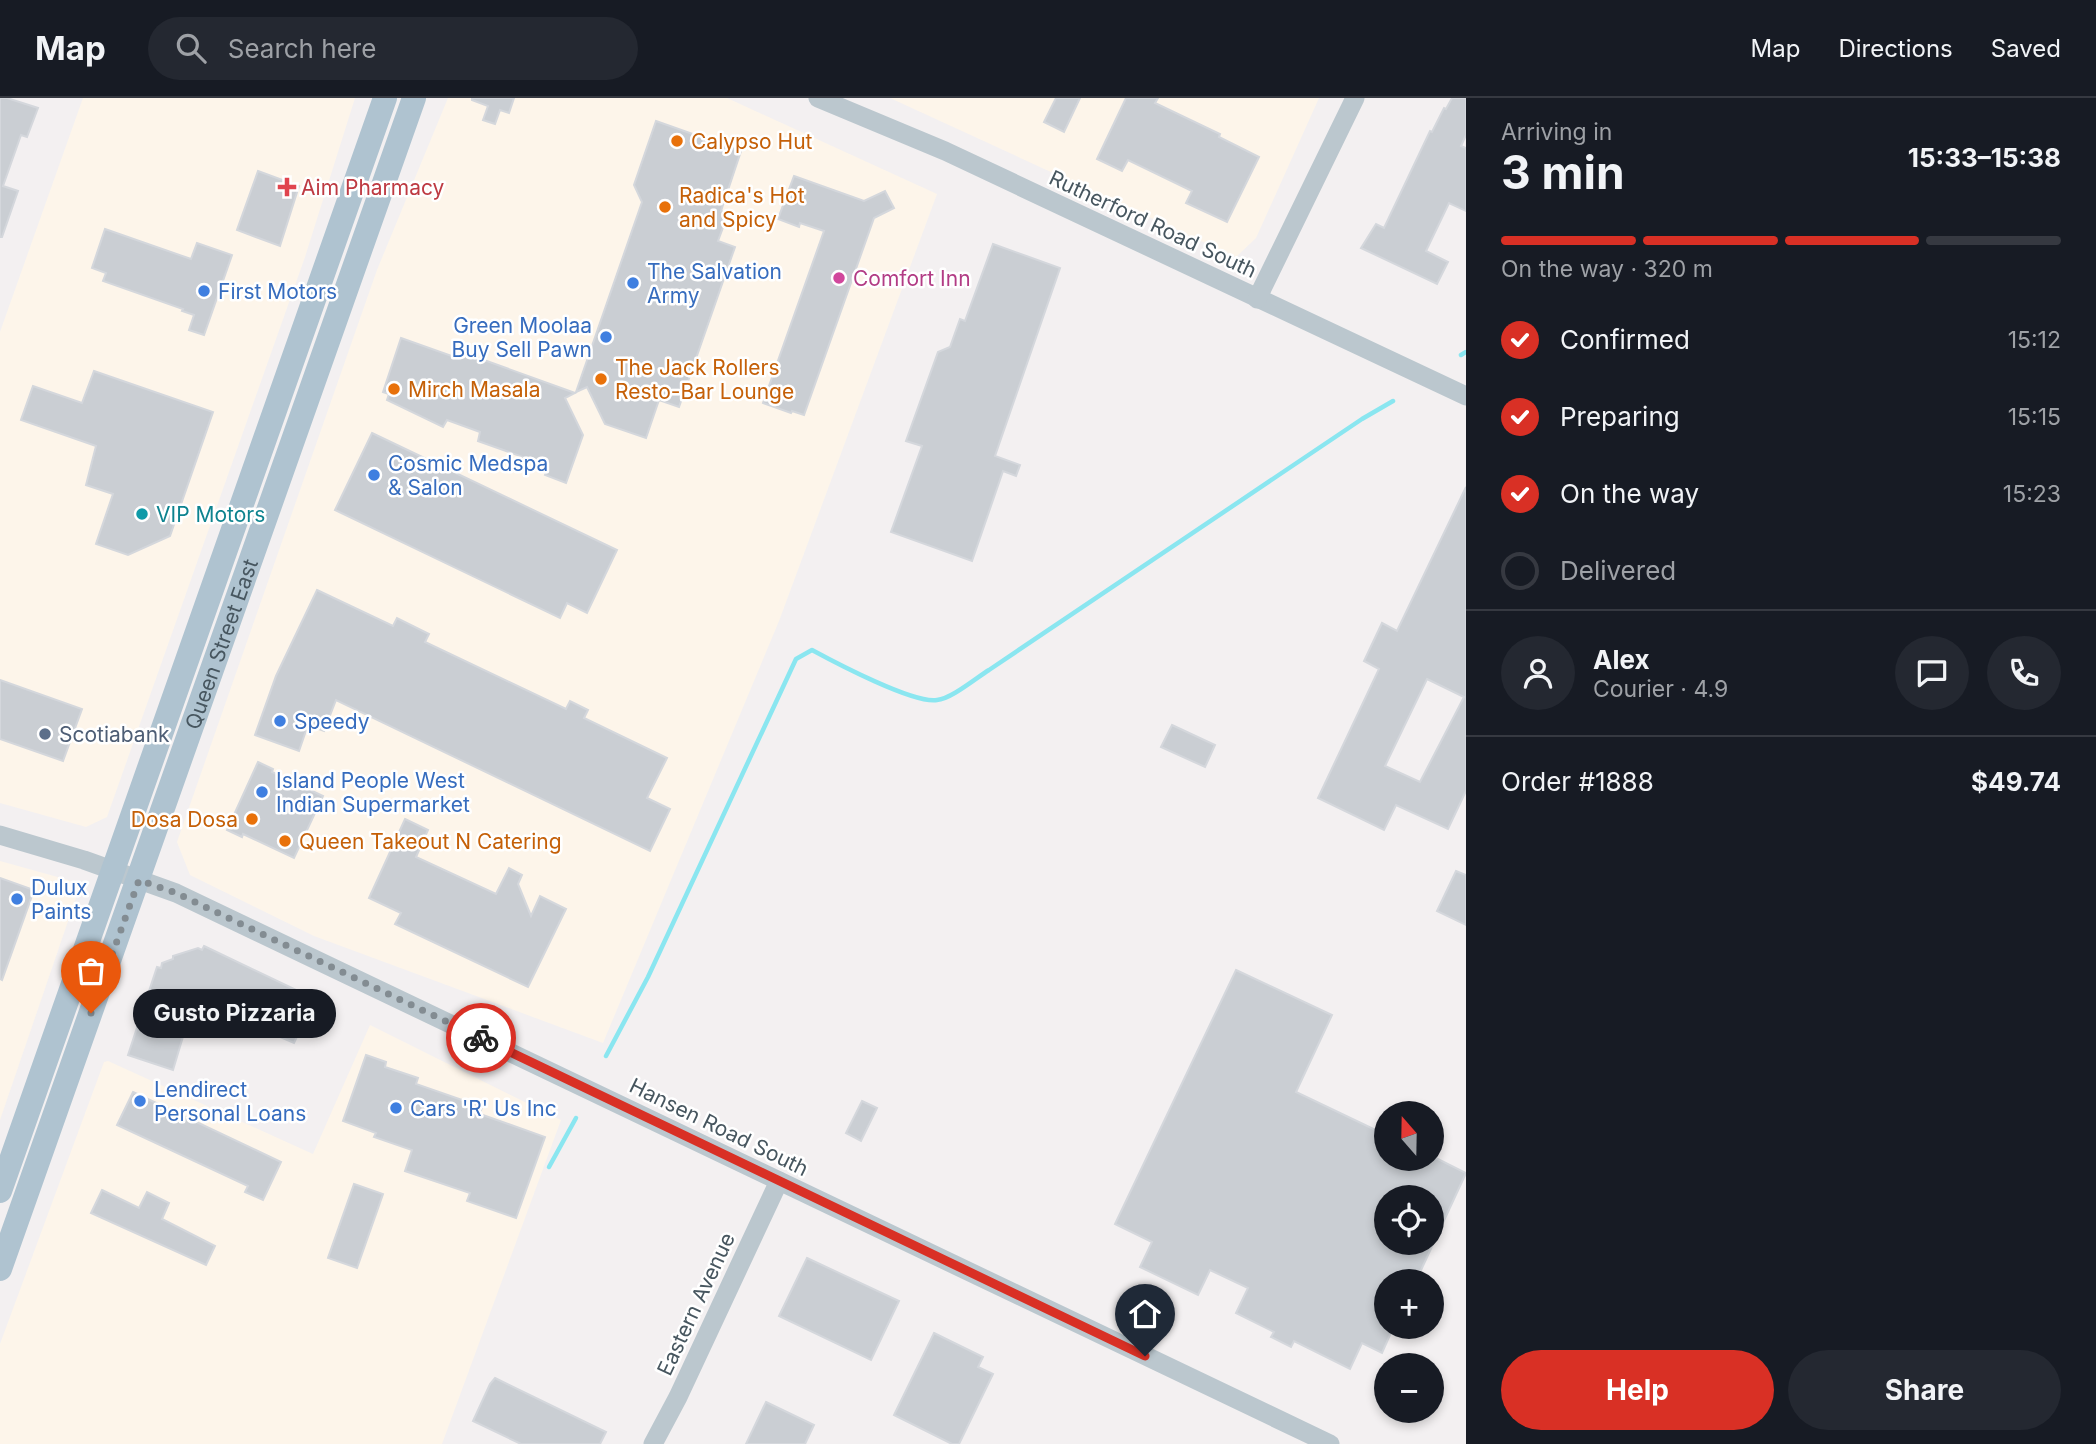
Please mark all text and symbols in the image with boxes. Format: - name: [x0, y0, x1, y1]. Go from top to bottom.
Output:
- search box: [148, 17, 638, 80]
- text: Map: [35, 28, 106, 68]
- icon: search: [172, 29, 210, 67]
- text: Search here: [228, 33, 376, 64]
- text: Map: [1751, 34, 1800, 63]
- text: Directions: [1838, 34, 1953, 63]
- text: Saved: [1991, 34, 2061, 63]
- text: Arriving in: [1501, 118, 1612, 146]
- place label: Calypso Hut: [691, 129, 813, 154]
- marker: Calypso Hut: [669, 133, 685, 149]
- text: 15:33–15:38: [1908, 142, 2061, 173]
- text: 3 min: [1501, 144, 1625, 200]
- street label: Rutherford Road South: [1045, 165, 1261, 283]
- place label: Aim Pharmacy: [301, 175, 445, 200]
- marker: Aim Pharmacy: [279, 179, 295, 195]
- place label: Radica's Hot and Spicy: [679, 183, 805, 232]
- marker: Radica's Hot and Spicy: [657, 199, 673, 215]
- text: On the way · 320 m: [1501, 255, 1713, 283]
- place label: The Salvation Army: [647, 259, 782, 308]
- place label: Comfort Inn: [853, 266, 971, 291]
- marker: Comfort Inn: [831, 270, 847, 286]
- marker: The Salvation Army: [625, 275, 641, 291]
- place label: First Motors: [218, 279, 337, 304]
- marker: First Motors: [196, 283, 212, 299]
- place label: Green Moolaa Buy Sell Pawn: [452, 313, 592, 362]
- icon: check: [1501, 321, 1539, 359]
- text: Confirmed: [1560, 324, 1690, 355]
- text: 15:12: [2008, 326, 2061, 354]
- marker: Green Moolaa Buy Sell Pawn: [598, 329, 614, 345]
- place label: The Jack Rollers Resto-Bar Lounge: [615, 355, 794, 404]
- marker: The Jack Rollers Resto-Bar Lounge: [593, 371, 609, 387]
- place label: Mirch Masala: [408, 377, 540, 402]
- marker: Mirch Masala: [386, 381, 402, 397]
- icon: check: [1501, 398, 1539, 436]
- text: Preparing: [1560, 401, 1680, 432]
- text: 15:15: [2008, 403, 2061, 431]
- place label: Cosmic Medspa & Salon: [388, 451, 548, 500]
- marker: Cosmic Medspa & Salon: [366, 467, 382, 483]
- icon: check: [1501, 475, 1539, 513]
- text: On the way: [1560, 478, 1699, 509]
- text: 15:23: [2003, 480, 2061, 508]
- place label: VIP Motors: [156, 502, 265, 527]
- marker: VIP Motors: [134, 506, 150, 522]
- street label: Queen Street East: [179, 555, 263, 732]
- text: Delivered: [1560, 555, 1676, 586]
- button: person: [1501, 636, 1575, 710]
- button: chat: [1895, 636, 1969, 710]
- button: phone: [1987, 636, 2061, 710]
- text: Alex: [1593, 644, 1650, 675]
- text: Courier · 4.9: [1593, 675, 1728, 703]
- place label: Speedy: [294, 709, 370, 734]
- marker: Speedy: [272, 713, 288, 729]
- place label: Scotiabank: [59, 722, 170, 747]
- marker: Scotiabank: [37, 726, 53, 742]
- text: Order #1888: [1501, 766, 1654, 797]
- text: $49.74: [1971, 766, 2061, 797]
- place label: Island People West Indian Supermarket: [276, 768, 470, 817]
- marker: Island People West Indian Supermarket: [254, 784, 270, 800]
- place label: Dosa Dosa: [131, 807, 238, 832]
- marker: Dosa Dosa: [244, 811, 260, 827]
- place label: Queen Takeout N Catering: [299, 829, 562, 854]
- marker: Queen Takeout N Catering: [277, 833, 293, 849]
- place label: Dulux Paints: [31, 875, 91, 924]
- marker: Dulux Paints: [9, 891, 25, 907]
- pin: [61, 941, 121, 1013]
- icon: bag: [72, 952, 110, 990]
- callout: Gusto Pizzaria: [133, 988, 336, 1038]
- text: Gusto Pizzaria: [153, 999, 316, 1027]
- courier: [446, 1003, 516, 1073]
- icon: bike: [462, 1019, 500, 1057]
- street label: Hansen Road South: [626, 1073, 812, 1181]
- place label: Lendirect Personal Loans: [154, 1077, 306, 1126]
- marker: Lendirect Personal Loans: [132, 1093, 148, 1109]
- place label: Cars 'R' Us Inc: [410, 1096, 557, 1121]
- marker: Cars 'R' Us Inc: [388, 1100, 404, 1116]
- north arrow: [1374, 1101, 1444, 1171]
- map controls: [1374, 1101, 1444, 1423]
- button: locate: [1374, 1185, 1444, 1255]
- street label: Eastern Avenue: [652, 1229, 740, 1379]
- button: +: [1374, 1269, 1444, 1339]
- pin: [1115, 1284, 1175, 1356]
- icon: home: [1126, 1295, 1164, 1333]
- button: Help: [1501, 1350, 1774, 1430]
- button: Share: [1788, 1350, 2061, 1430]
- button: −: [1374, 1353, 1444, 1423]

